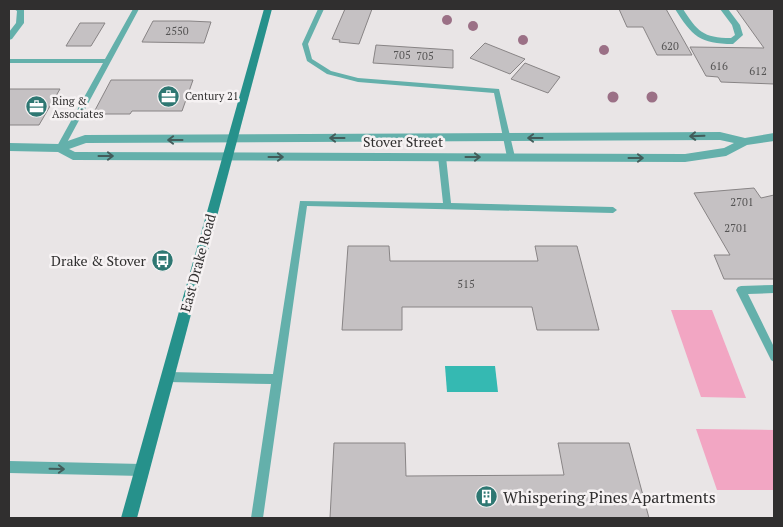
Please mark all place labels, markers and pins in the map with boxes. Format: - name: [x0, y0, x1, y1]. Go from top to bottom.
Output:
- office icon: Century 21: [157, 84, 181, 108]
- place label: Century 21: [185, 89, 239, 103]
- place label: Ring & Associates: [52, 94, 104, 121]
- office icon: Ring & Associates: [24, 95, 48, 119]
- bus stop icon: Drake & Stover: [150, 249, 174, 273]
- place label: Drake & Stover: [51, 251, 147, 270]
- building icon: Whispering Pines Apartments: [475, 485, 499, 509]
- place label: Whispering Pines Apartments: [503, 486, 716, 508]

